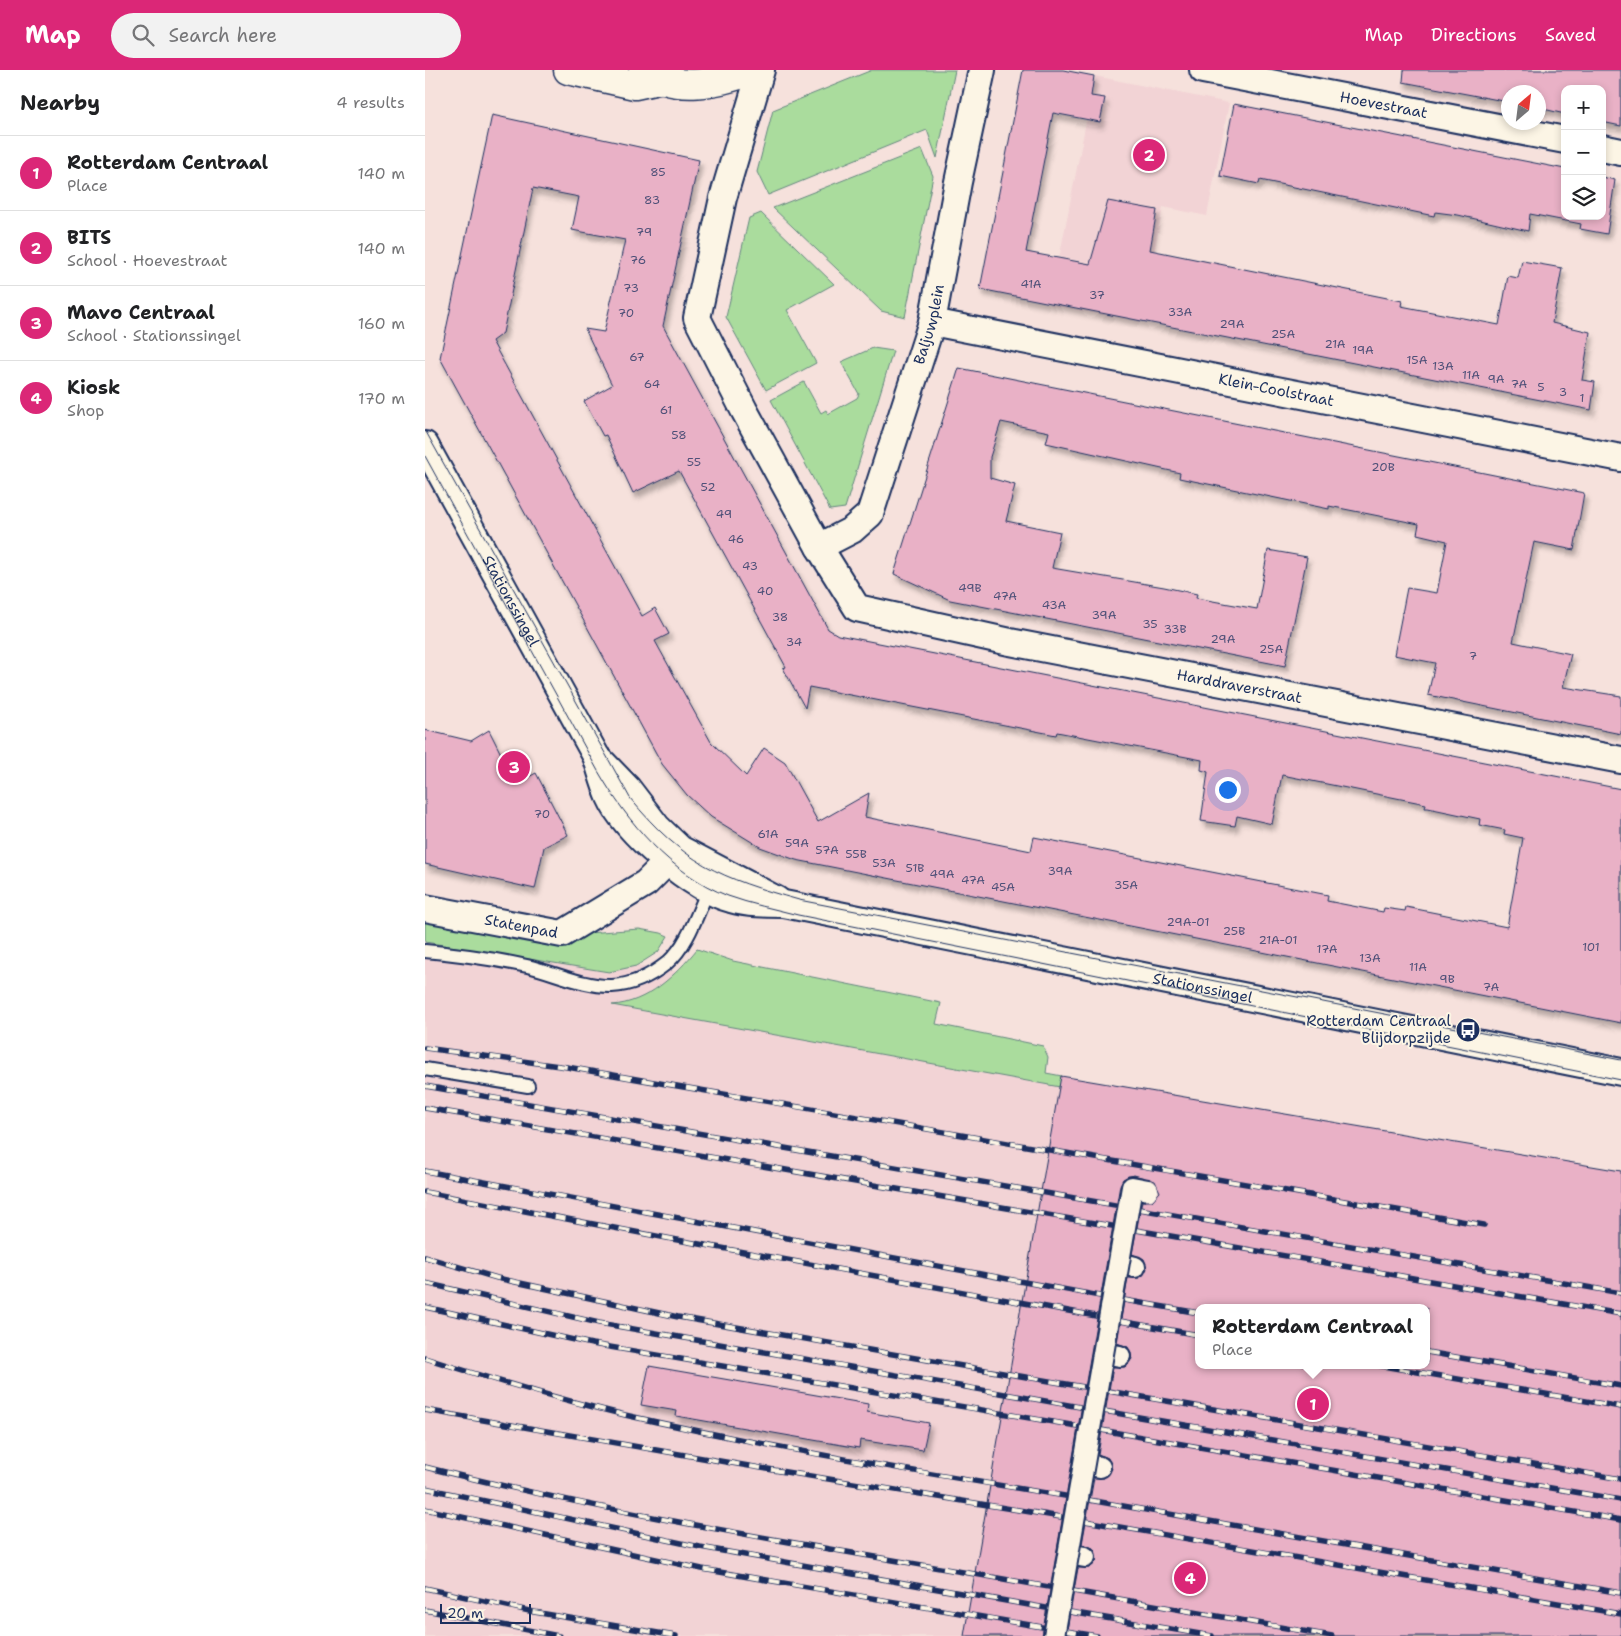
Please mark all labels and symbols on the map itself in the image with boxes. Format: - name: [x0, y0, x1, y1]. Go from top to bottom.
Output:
- north arrow: [1501, 85, 1546, 130]
- street label: Hoevestraat: [1338, 87, 1429, 123]
- pin: 2: [1133, 136, 1165, 174]
- house number: 85: [650, 164, 666, 180]
- house number: 83: [644, 192, 660, 208]
- house number: 79: [636, 224, 652, 240]
- house number: 76: [630, 252, 646, 268]
- house number: 41A: [1020, 276, 1042, 292]
- house number: 73: [623, 280, 639, 296]
- street label: Baljuwplein: [909, 283, 949, 367]
- house number: 37: [1089, 287, 1105, 303]
- house number: 33A: [1168, 304, 1193, 320]
- house number: 70: [618, 305, 634, 321]
- house number: 29A: [1220, 316, 1245, 332]
- house number: 25A: [1271, 326, 1295, 342]
- house number: 21A: [1324, 336, 1346, 352]
- house number: 19A: [1352, 342, 1374, 358]
- house number: 67: [629, 349, 645, 365]
- house number: 15A: [1407, 352, 1428, 368]
- house number: 13A: [1432, 358, 1454, 374]
- house number: 11A: [1462, 367, 1480, 383]
- street label: Klein-Coolstraat: [1217, 369, 1336, 411]
- house number: 9A: [1487, 371, 1505, 387]
- house number: 64: [644, 376, 660, 392]
- house number: 7A: [1511, 376, 1528, 392]
- house number: 5: [1537, 379, 1545, 395]
- house number: 3: [1559, 384, 1567, 400]
- house number: 1: [1579, 390, 1585, 406]
- house number: 61: [660, 402, 672, 418]
- house number: 58: [671, 427, 687, 443]
- house number: 55: [687, 454, 701, 470]
- house number: 20B: [1371, 459, 1395, 475]
- house number: 52: [700, 479, 716, 495]
- house number: 49: [716, 506, 732, 522]
- house number: 46: [728, 531, 744, 547]
- street label: Stationssingel: [478, 552, 544, 651]
- house number: 43: [742, 558, 758, 574]
- house number: 49B: [958, 580, 982, 596]
- house number: 40: [757, 583, 773, 599]
- house number: 47A: [993, 588, 1017, 604]
- house number: 43A: [1042, 597, 1067, 613]
- house number: 39A: [1092, 607, 1117, 623]
- house number: 38: [772, 609, 788, 625]
- house number: 35: [1142, 616, 1158, 632]
- house number: 33B: [1163, 621, 1187, 637]
- house number: 29A: [1211, 631, 1236, 647]
- house number: 34: [786, 634, 802, 650]
- house number: 25A: [1259, 641, 1283, 657]
- house number: 7: [1469, 648, 1477, 664]
- street label: Harddraverstraat: [1175, 664, 1304, 708]
- pin: 3: [498, 748, 530, 786]
- your location: [1215, 777, 1241, 803]
- house number: 70: [534, 806, 550, 822]
- house number: 61A: [758, 826, 779, 842]
- house number: 59A: [785, 835, 809, 851]
- house number: 57A: [815, 842, 839, 858]
- house number: 55B: [845, 846, 867, 862]
- house number: 53A: [872, 855, 896, 871]
- house number: 51B: [906, 860, 924, 876]
- house number: 39A: [1048, 863, 1073, 879]
- house number: 49A: [930, 866, 955, 882]
- house number: 47A: [961, 872, 985, 888]
- house number: 35A: [1114, 877, 1138, 893]
- house number: 45A: [991, 879, 1015, 895]
- street label: Statenpad: [483, 910, 560, 943]
- house number: 29A-01: [1167, 914, 1209, 930]
- house number: 25B: [1223, 923, 1245, 939]
- house number: 21A-01: [1258, 932, 1298, 948]
- house number: 101: [1582, 939, 1600, 955]
- house number: 17A: [1317, 941, 1338, 957]
- house number: 13A: [1359, 950, 1381, 966]
- house number: 11A: [1409, 959, 1427, 975]
- street label: Stationssingel: [1151, 968, 1255, 1008]
- house number: 9B: [1439, 971, 1455, 987]
- house number: 7A: [1483, 979, 1500, 995]
- place label: Rotterdam Centraal Blijdorpzijde: [1306, 1011, 1451, 1048]
- bus stop icon: Rotterdam Centraal Blijdorpzijde: [1455, 1017, 1481, 1043]
- pin: 1: [1297, 1385, 1329, 1423]
- pin: 4: [1174, 1559, 1206, 1597]
- scale bar: [440, 1601, 531, 1624]

